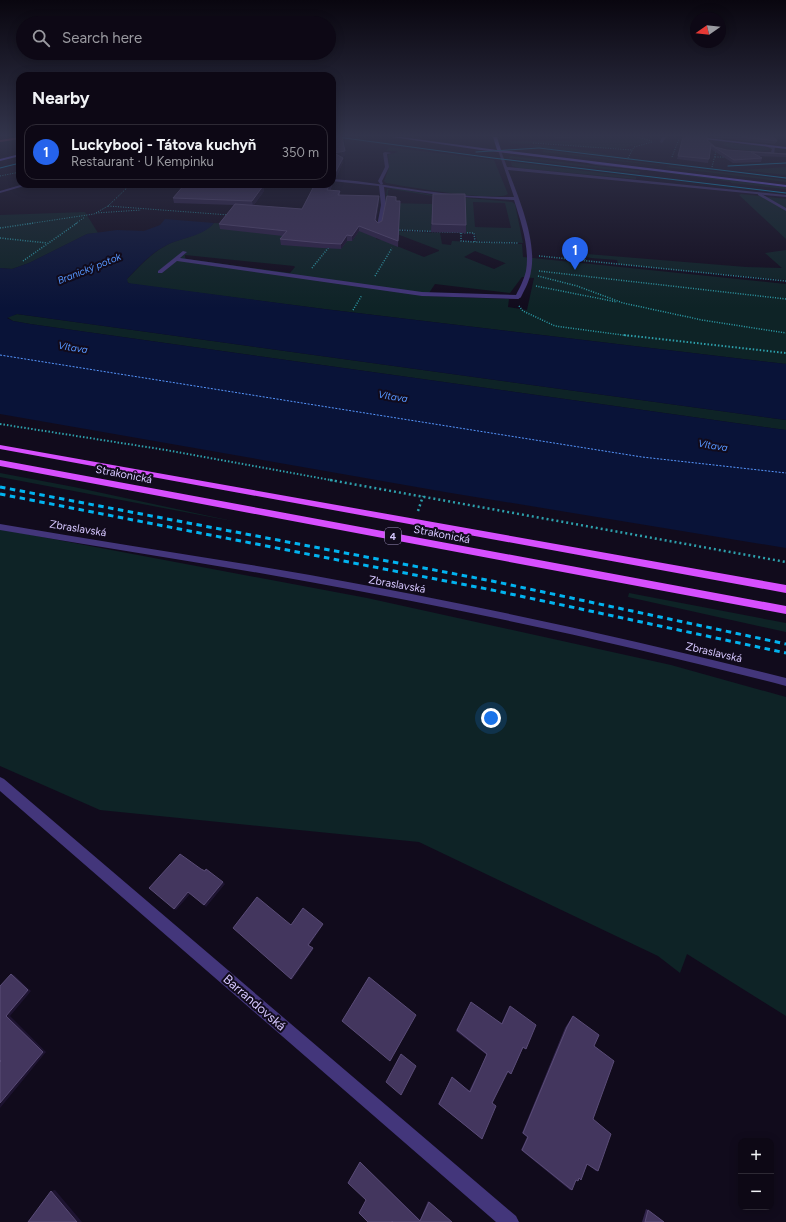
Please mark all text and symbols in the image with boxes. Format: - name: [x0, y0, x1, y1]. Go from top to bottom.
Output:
- north arrow: [690, 12, 726, 48]
- search box: [16, 16, 336, 60]
- icon: search: [30, 27, 52, 49]
- text: Search here: [62, 29, 142, 47]
- text: Nearby: [32, 88, 90, 108]
- text: Luckybooj - Tátova kuchyň: [71, 136, 256, 154]
- text: 1: [43, 145, 49, 160]
- text: 350 m: [282, 145, 319, 160]
- text: Restaurant · U Kempinku: [71, 154, 214, 169]
- pin: 1: [562, 237, 588, 270]
- water label: Branický potok: [55, 249, 124, 287]
- water label: Vltava: [57, 339, 89, 356]
- water label: Vltava: [377, 388, 409, 405]
- water label: Vltava: [697, 437, 729, 454]
- street label: Strakonická: [95, 463, 153, 486]
- street label: Zbraslavská: [48, 518, 107, 539]
- street label: Strakonická: [413, 523, 471, 546]
- road number: 4: [385, 528, 401, 544]
- street label: Zbraslavská: [367, 573, 426, 596]
- street label: Zbraslavská: [684, 640, 743, 665]
- your location: [481, 708, 501, 728]
- street label: Barrandovská: [220, 971, 289, 1034]
- map controls: [738, 1138, 774, 1210]
- button: +: [738, 1138, 774, 1174]
- button: −: [738, 1174, 774, 1210]

